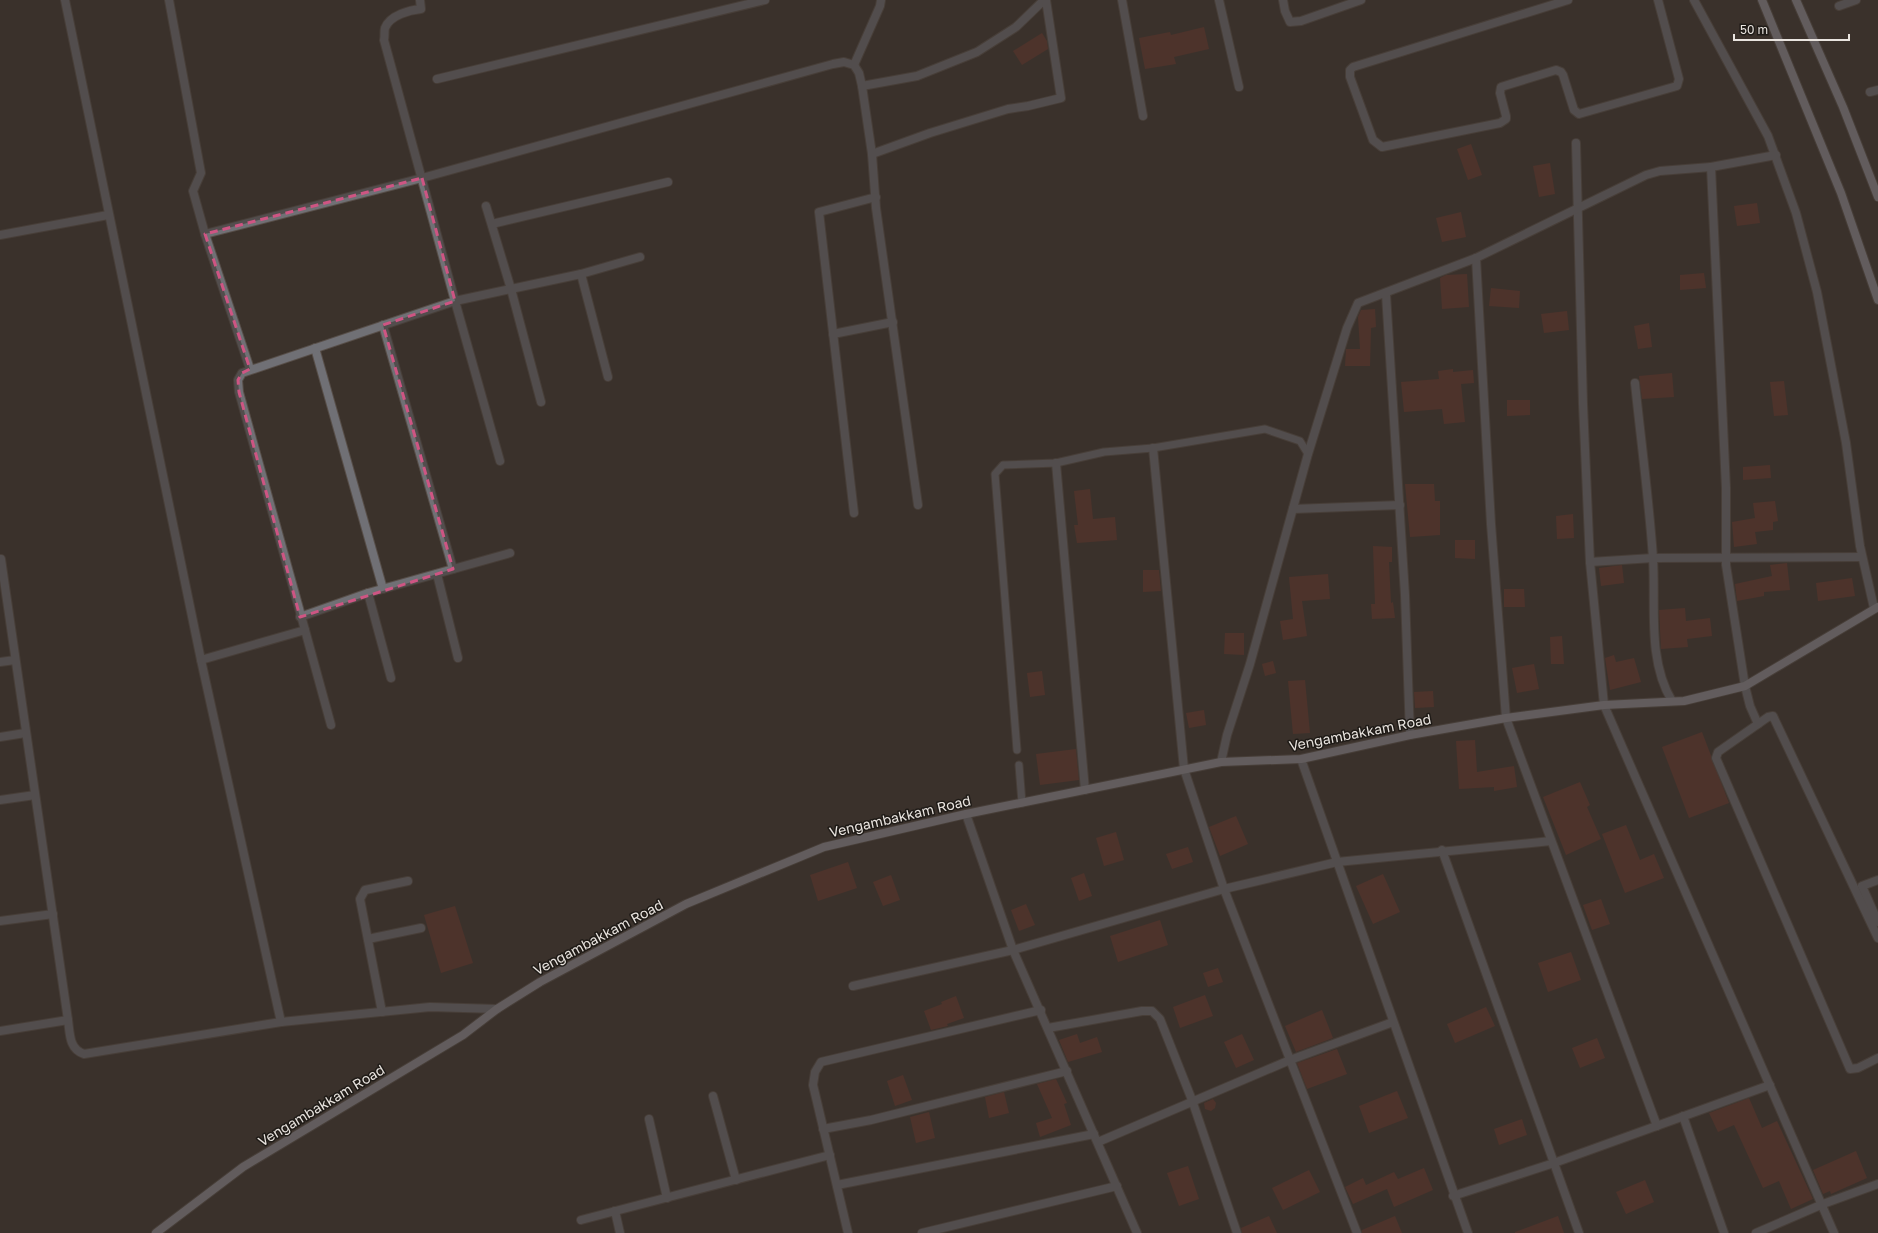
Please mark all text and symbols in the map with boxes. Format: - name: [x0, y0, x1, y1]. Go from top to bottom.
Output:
- scale bar: [1734, 16, 1849, 42]
- text: 50 m: [1740, 22, 1768, 37]
- street label: Vengambakkam Road: [1287, 710, 1433, 754]
- street label: Vengambakkam Road: [828, 791, 972, 841]
- street label: Vengambakkam Road: [530, 896, 666, 978]
- street label: Vengambakkam Road: [255, 1061, 387, 1149]

